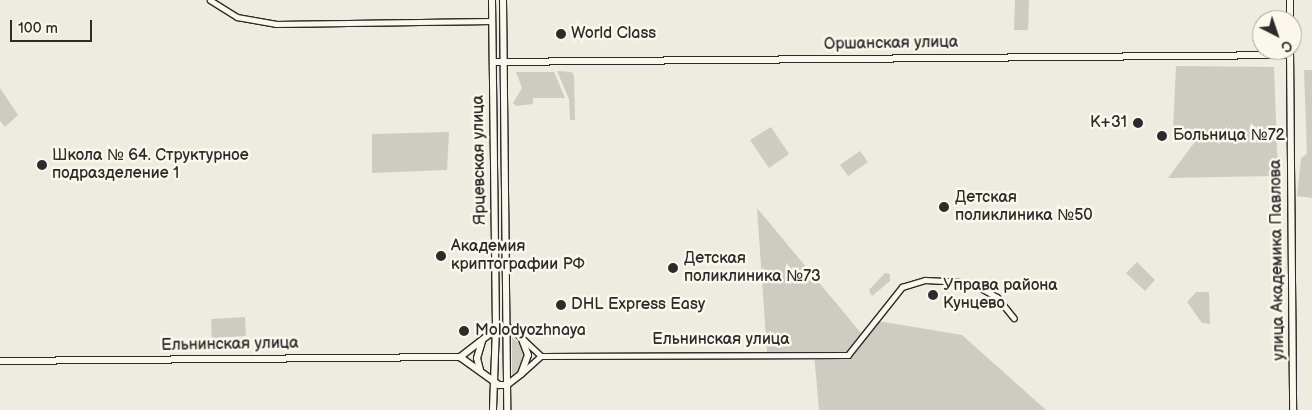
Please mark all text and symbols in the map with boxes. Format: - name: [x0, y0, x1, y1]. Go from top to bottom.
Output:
- scale bar: [12, 10, 95, 42]
- north arrow: [1252, 10, 1302, 60]
- text: 100 m: [18, 19, 58, 38]
- place label: World Class: [571, 24, 656, 44]
- marker: World Class: [555, 28, 567, 40]
- street label: Оршанская улица: [824, 33, 958, 55]
- text: С: [1277, 36, 1296, 56]
- street label: Ярцевская улица: [469, 95, 491, 225]
- place label: К+31: [1090, 113, 1127, 133]
- marker: К+31: [1131, 116, 1145, 130]
- place label: Больница №72: [1173, 126, 1285, 146]
- marker: Больница №72: [1155, 129, 1169, 143]
- place label: Школа № 64. Структурное подразделение 1: [52, 146, 249, 184]
- marker: Школа № 64. Структурное подразделение 1: [36, 159, 48, 171]
- street label: улица Академика Павлова: [1267, 159, 1289, 361]
- place label: Детская поликлиника №50: [955, 188, 1093, 226]
- marker: Детская поликлиника №50: [937, 200, 951, 214]
- place label: Академия криптографии РФ: [451, 237, 585, 275]
- place label: Детская поликлиника №73: [684, 249, 821, 287]
- marker: Академия криптографии РФ: [435, 250, 447, 262]
- marker: Детская поликлиника №73: [666, 261, 680, 275]
- place label: Управа района Кунцево: [943, 276, 1058, 314]
- marker: Управа района Кунцево: [927, 289, 939, 301]
- place label: DHL Express Easy: [571, 295, 705, 315]
- marker: DHL Express Easy: [555, 299, 567, 311]
- place label: Molodyozhnaya: [475, 321, 586, 341]
- marker: Molodyozhnaya: [457, 324, 471, 338]
- street label: Ельнинская улица: [652, 330, 790, 350]
- street label: Ельнинская улица: [161, 334, 299, 356]

